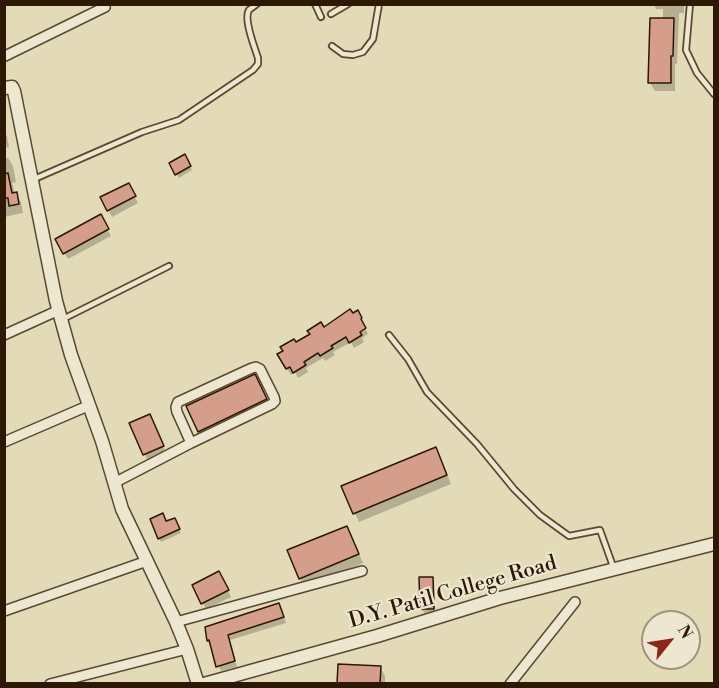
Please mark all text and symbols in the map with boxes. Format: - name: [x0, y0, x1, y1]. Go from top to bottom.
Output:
- street label: D.Y. Patil College Road: [346, 551, 560, 635]
- north arrow: [641, 610, 701, 670]
- text: N: [673, 622, 697, 642]

